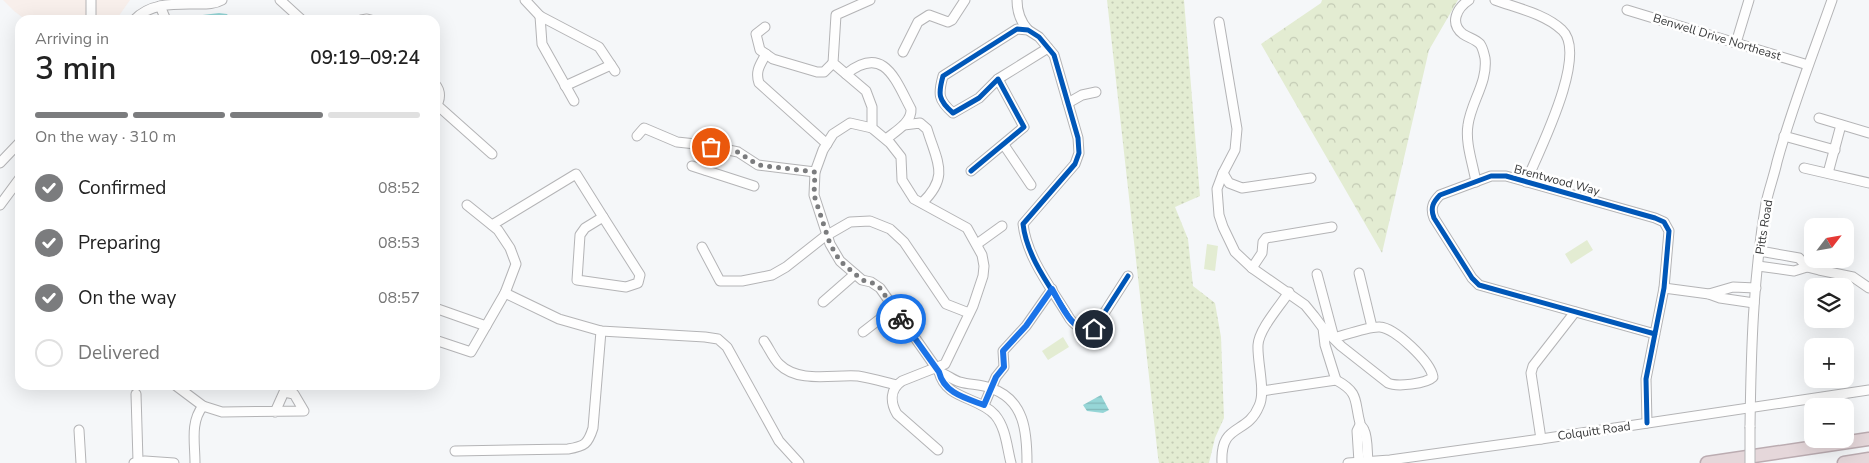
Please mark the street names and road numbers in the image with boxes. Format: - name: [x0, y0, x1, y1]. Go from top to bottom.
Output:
- street label: Benwell Drive Northeast: [1651, 10, 1784, 64]
- street label: Brentwood Way: [1512, 161, 1602, 199]
- street label: Pitts Road: [1752, 198, 1776, 256]
- street label: Colquitt Road: [1556, 418, 1632, 444]

